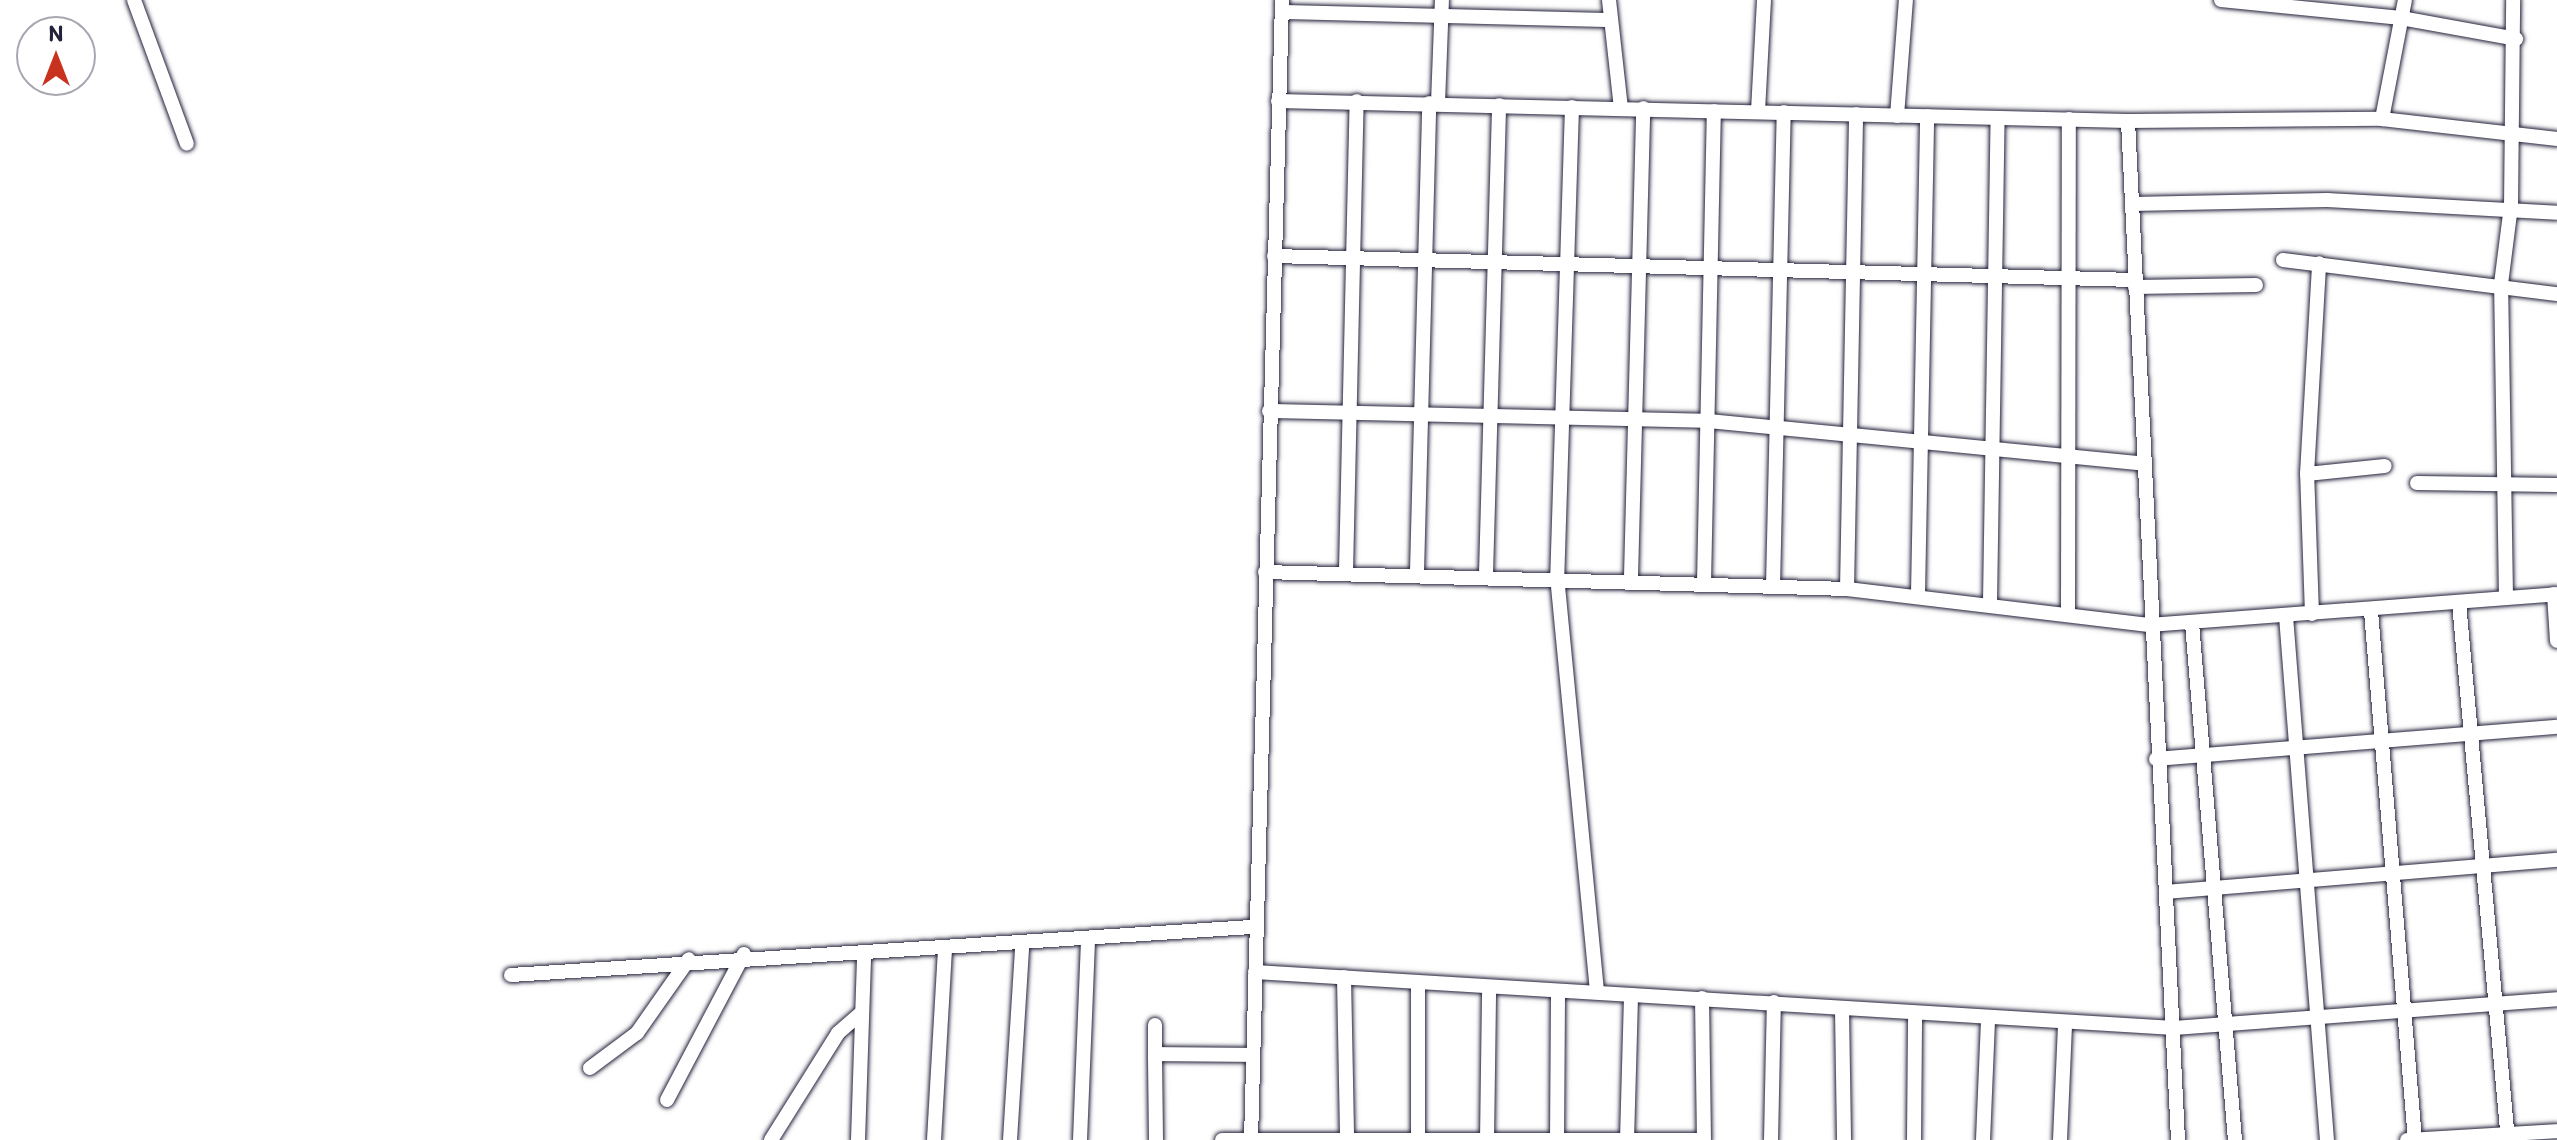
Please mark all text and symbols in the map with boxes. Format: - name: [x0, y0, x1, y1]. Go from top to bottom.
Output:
- north arrow: [16, 16, 96, 96]
- text: N: [49, 20, 63, 47]

